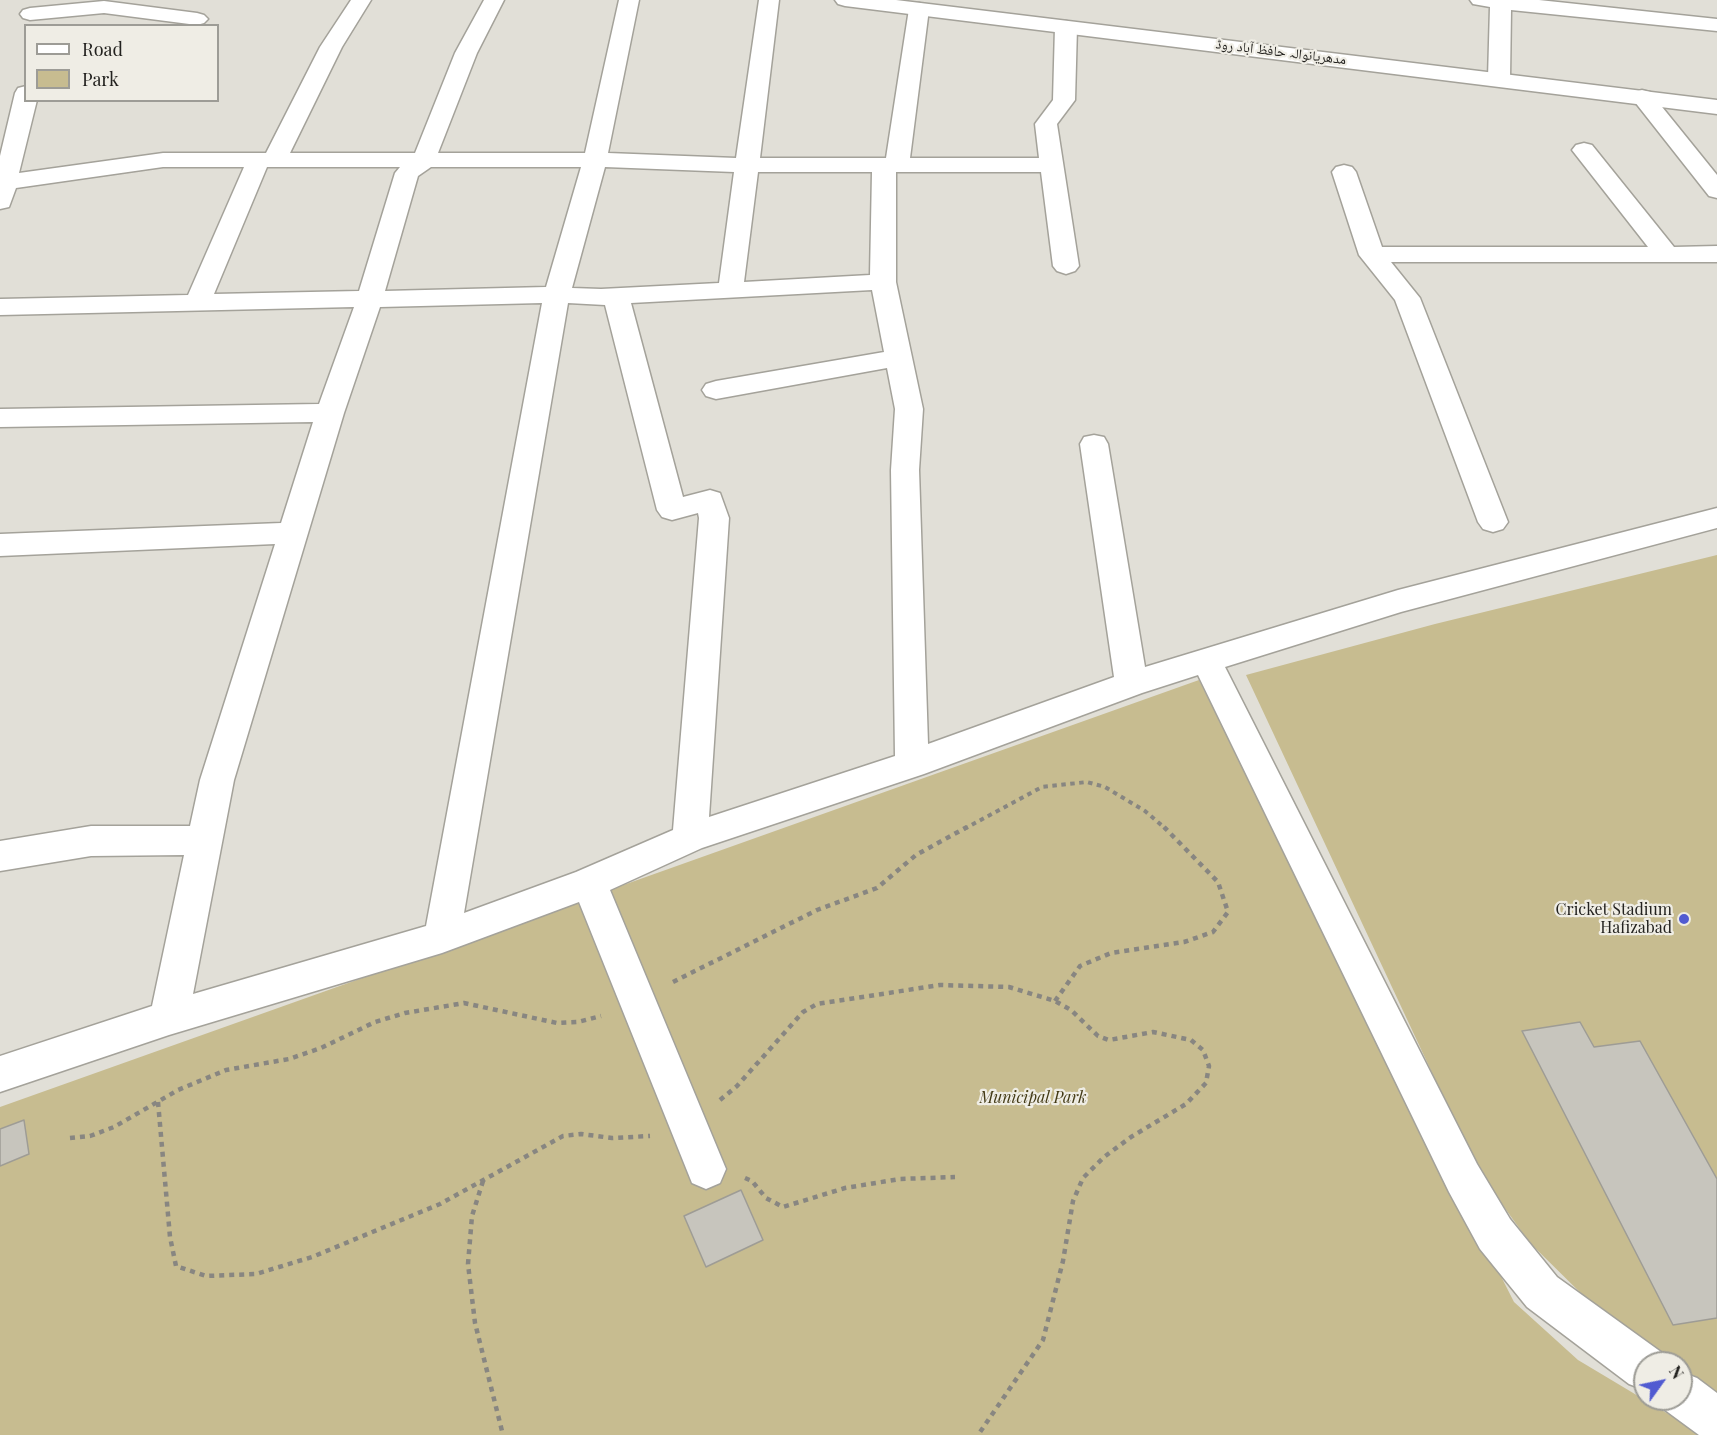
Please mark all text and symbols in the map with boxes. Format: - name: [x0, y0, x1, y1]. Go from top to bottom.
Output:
- legend: [24, 24, 219, 102]
- street label: مدھریانوالہ حافظ آباد روڈ: [1215, 36, 1347, 68]
- text: Road: [82, 37, 123, 61]
- text: Park: [82, 67, 119, 91]
- place label: Cricket Stadium Hafizabad: [1556, 900, 1672, 938]
- marker: Cricket Stadium Hafizabad: [1677, 912, 1691, 926]
- park label: Municipal Park: [979, 1088, 1087, 1108]
- north arrow: [1633, 1351, 1693, 1411]
- text: N: [1665, 1361, 1689, 1383]

